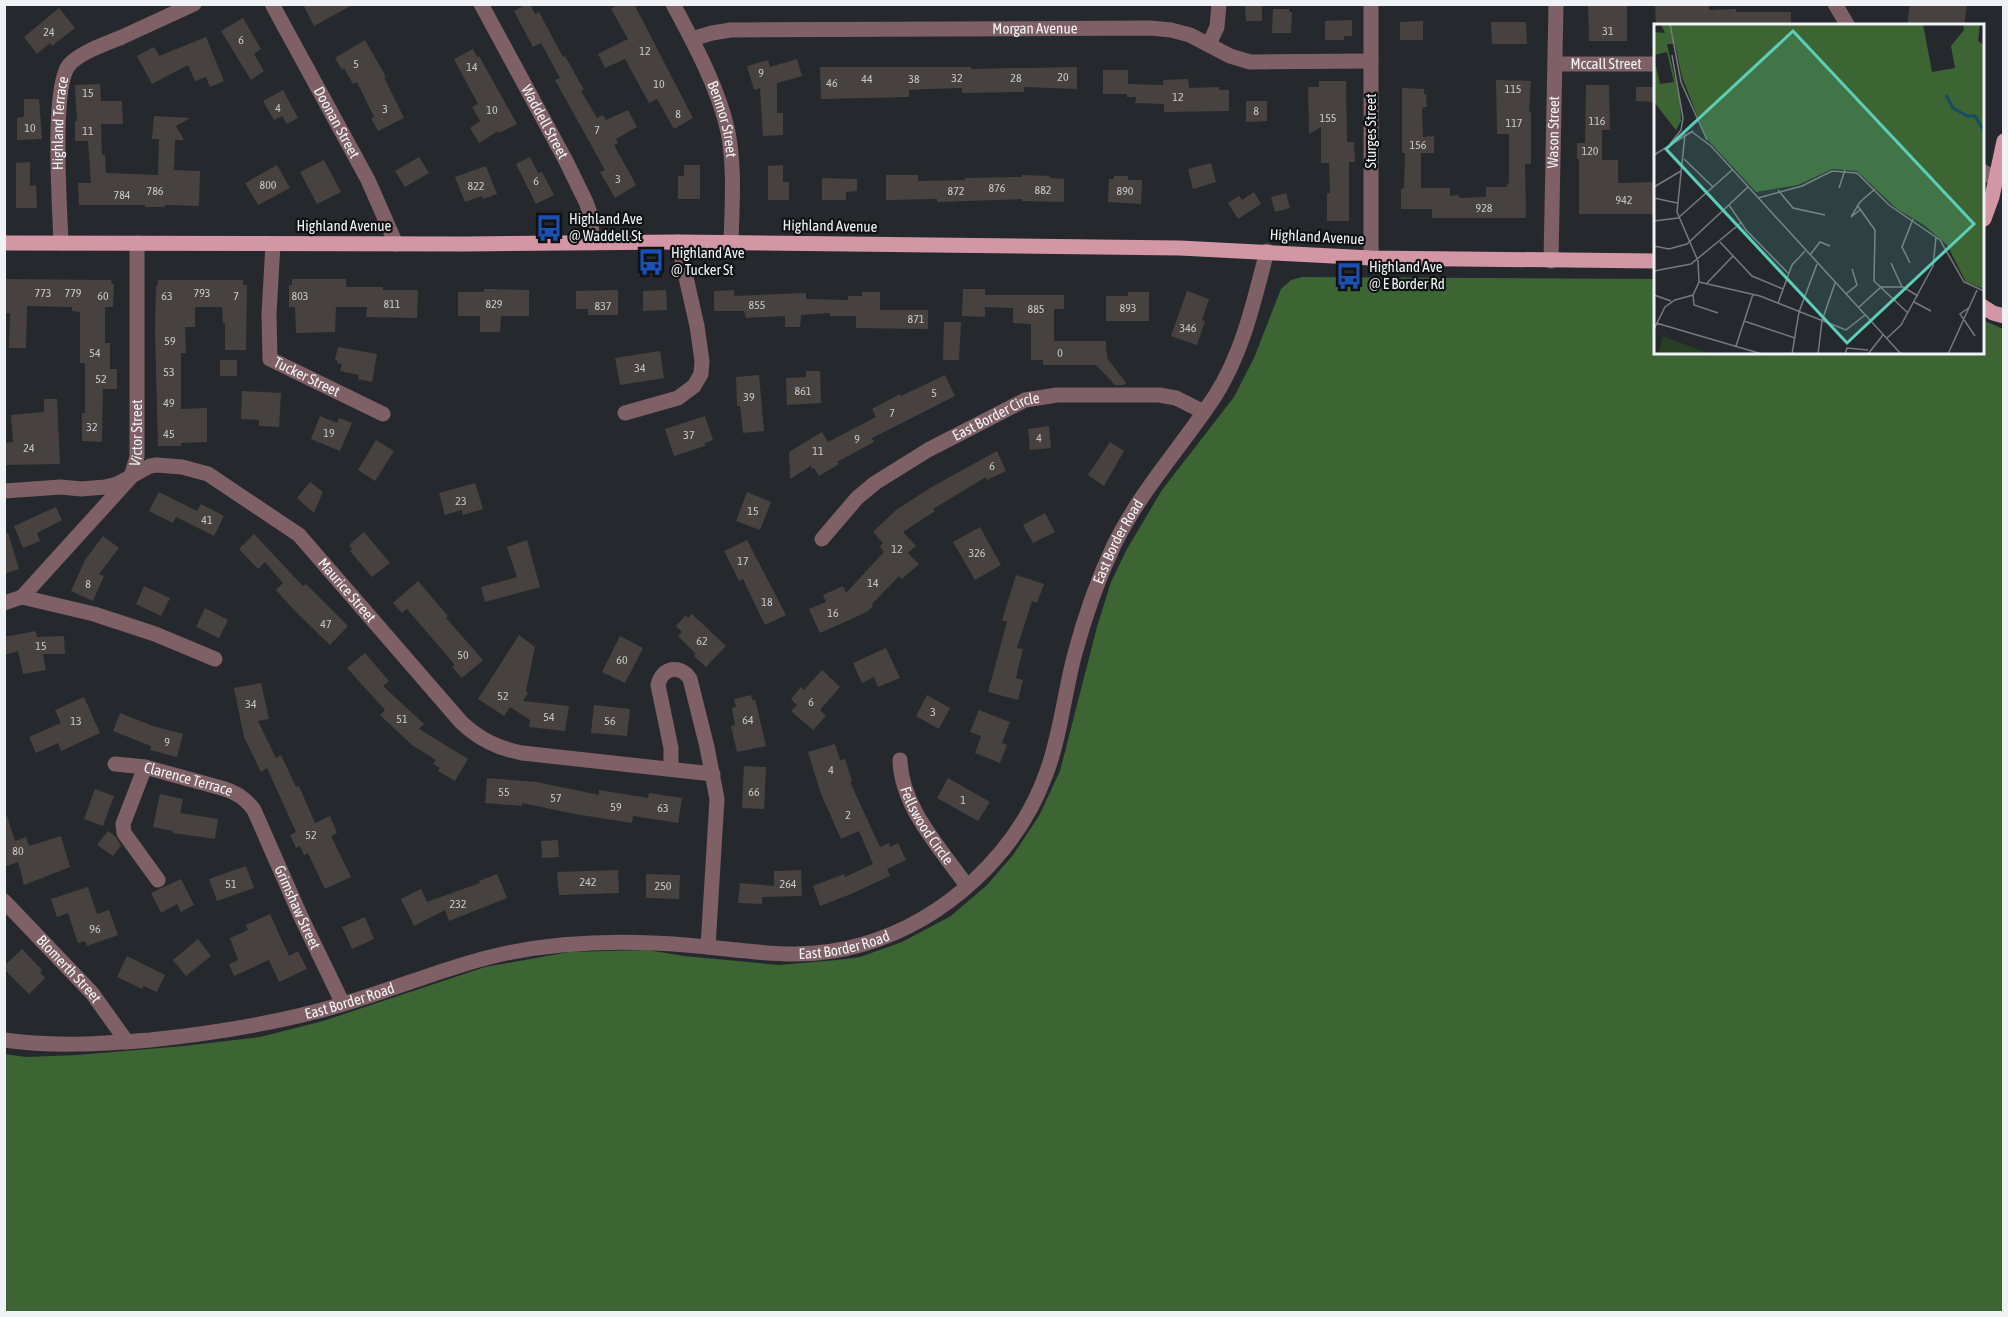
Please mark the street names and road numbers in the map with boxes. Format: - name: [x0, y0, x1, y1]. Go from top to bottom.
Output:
- street label: Morgan Avenue: [992, 19, 1078, 37]
- street label: Mccall Street: [1570, 55, 1642, 72]
- street label: Highland Terrace: [49, 74, 72, 170]
- street label: Benmor Street: [704, 78, 740, 158]
- street label: Waddell Street: [518, 82, 572, 161]
- street label: Doonan Street: [311, 83, 363, 161]
- street label: Sturges Street: [1362, 93, 1379, 169]
- street label: Wason Street: [1544, 96, 1562, 168]
- street label: Highland Avenue: [782, 216, 878, 235]
- street label: Highland Avenue: [297, 217, 392, 234]
- street label: Highland Avenue: [1269, 226, 1365, 247]
- street label: Tucker Street: [271, 353, 343, 400]
- street label: East Border Circle: [949, 389, 1041, 444]
- street label: Victor Street: [126, 399, 145, 468]
- street label: East Border Road: [1089, 496, 1146, 586]
- street label: Maurice Street: [315, 554, 380, 626]
- street label: Clarence Terrace: [142, 758, 236, 799]
- street label: Fellswood Circle: [897, 784, 957, 868]
- street label: Grimshaw Street: [271, 863, 324, 952]
- street label: East Border Road: [798, 927, 892, 962]
- street label: Blomerth Street: [33, 931, 105, 1006]
- street label: East Border Road: [303, 979, 396, 1022]

